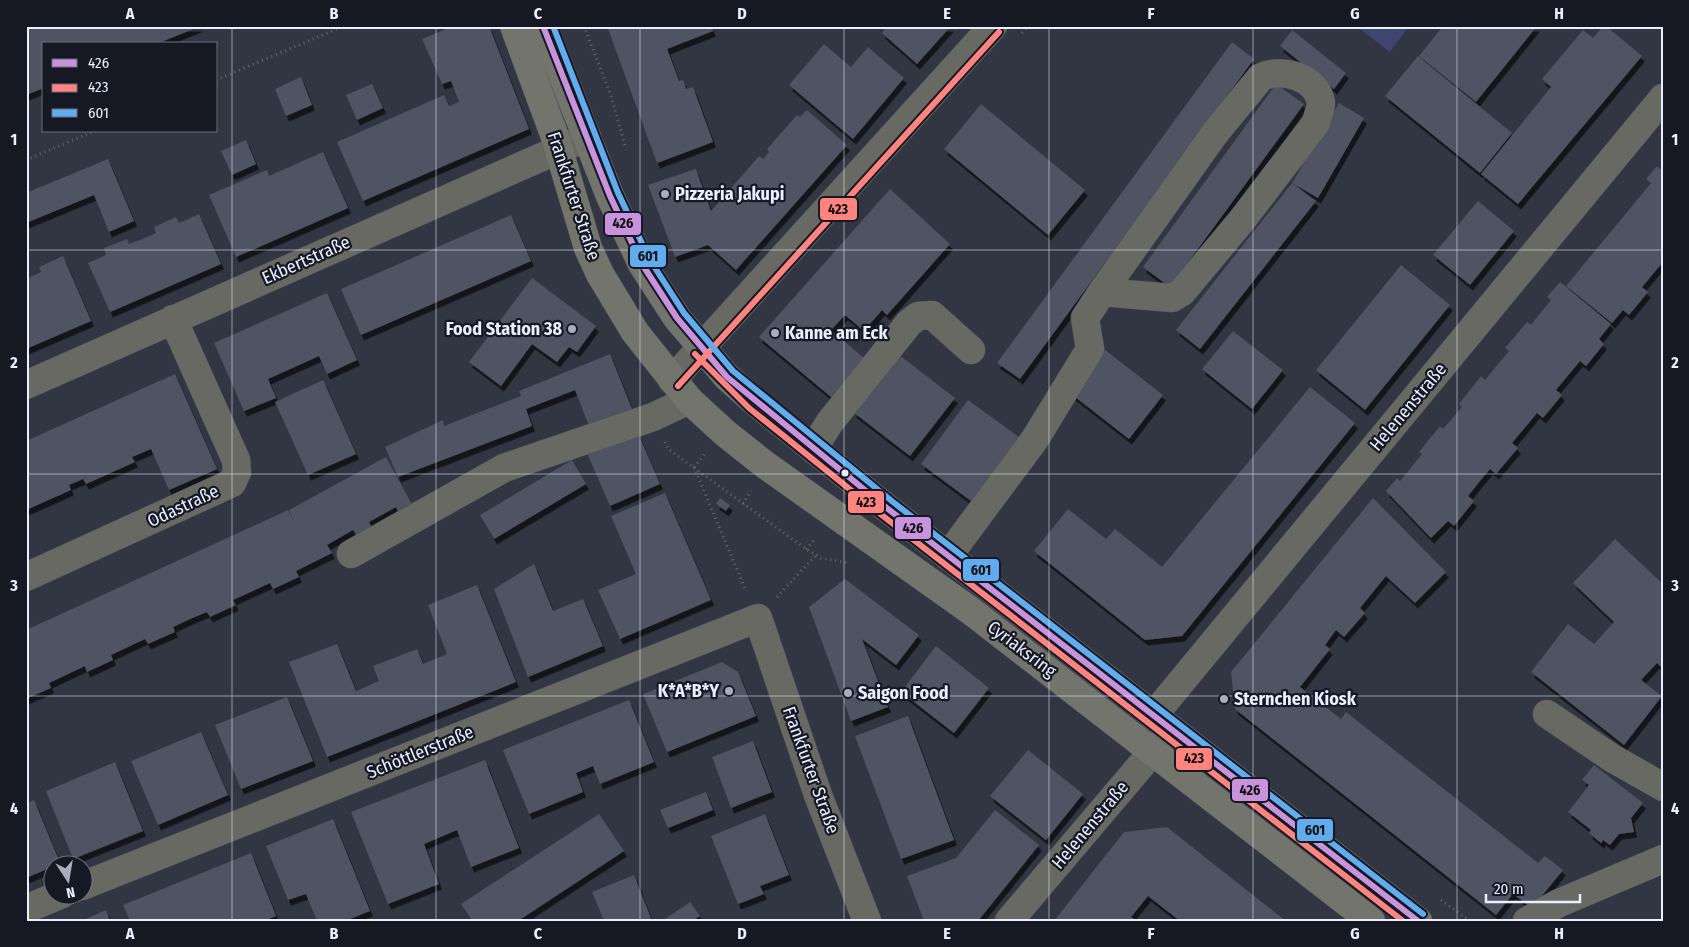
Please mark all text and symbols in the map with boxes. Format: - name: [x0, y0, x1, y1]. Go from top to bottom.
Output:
- text: A: [125, 4, 135, 23]
- text: B: [330, 4, 339, 23]
- text: C: [534, 4, 543, 23]
- text: D: [737, 4, 747, 23]
- text: E: [943, 4, 951, 23]
- text: F: [1147, 4, 1155, 23]
- text: G: [1350, 4, 1360, 23]
- text: H: [1554, 4, 1564, 23]
- legend: [42, 42, 218, 132]
- text: 426: [88, 54, 109, 72]
- text: 423: [88, 78, 109, 96]
- text: 601: [88, 104, 109, 122]
- street label: Frankfurter Straße: [543, 129, 605, 263]
- text: 1: [11, 130, 17, 149]
- text: 1: [1672, 130, 1678, 149]
- place label: Pizzeria Jakupi: [675, 183, 784, 205]
- marker: Pizzeria Jakupi: [659, 188, 671, 200]
- line badge: 423: [819, 197, 858, 221]
- text: 423: [828, 201, 848, 218]
- line badge: 426: [604, 212, 642, 236]
- text: 426: [613, 215, 633, 232]
- street label: Ekbertstraße: [259, 231, 354, 289]
- line badge: 601: [629, 244, 667, 268]
- text: 601: [638, 248, 658, 265]
- place label: Food Station 38: [446, 318, 562, 340]
- place label: Kanne am Eck: [785, 322, 888, 344]
- marker: Food Station 38: [566, 323, 578, 335]
- marker: Kanne am Eck: [769, 327, 781, 339]
- text: 2: [9, 353, 18, 372]
- text: 2: [1670, 353, 1679, 372]
- street label: Helenenstraße: [1365, 359, 1451, 455]
- unlabelled marker: [840, 468, 850, 478]
- street label: Odastraße: [144, 480, 222, 532]
- line badge: 423: [847, 490, 885, 514]
- text: 423: [856, 494, 876, 511]
- line badge: 426: [894, 516, 932, 540]
- text: 426: [903, 520, 923, 537]
- line badge: 601: [962, 558, 1000, 582]
- text: 601: [971, 562, 991, 579]
- text: 3: [9, 576, 18, 595]
- text: 3: [1670, 576, 1679, 595]
- street label: Cyriaksring: [983, 616, 1061, 682]
- place label: K*A*B*Y: [658, 680, 719, 702]
- place label: Saigon Food: [858, 682, 949, 704]
- marker: K*A*B*Y: [723, 685, 735, 697]
- marker: Saigon Food: [842, 687, 854, 699]
- place label: Sternchen Kiosk: [1234, 688, 1357, 710]
- marker: Sternchen Kiosk: [1218, 693, 1230, 705]
- street label: Frankfurter Straße: [778, 703, 844, 837]
- street label: Schöttlerstraße: [363, 721, 477, 783]
- line badge: 423: [1175, 747, 1213, 771]
- text: 423: [1184, 750, 1204, 767]
- street label: Helenenstraße: [1047, 777, 1133, 873]
- line badge: 426: [1231, 778, 1269, 802]
- text: 426: [1240, 782, 1260, 799]
- text: 4: [10, 799, 18, 818]
- text: 4: [1671, 799, 1679, 818]
- line badge: 601: [1296, 818, 1334, 842]
- text: 601: [1305, 822, 1325, 839]
- north arrow: [42, 854, 92, 904]
- scale bar: [1486, 872, 1580, 904]
- text: 20 m: [1494, 880, 1524, 898]
- text: N: [65, 883, 76, 901]
- text: A: [125, 924, 135, 943]
- text: B: [330, 924, 339, 943]
- text: C: [534, 924, 543, 943]
- text: D: [737, 924, 747, 943]
- text: E: [943, 924, 951, 943]
- text: F: [1147, 924, 1155, 943]
- text: G: [1350, 924, 1360, 943]
- text: H: [1554, 924, 1564, 943]

